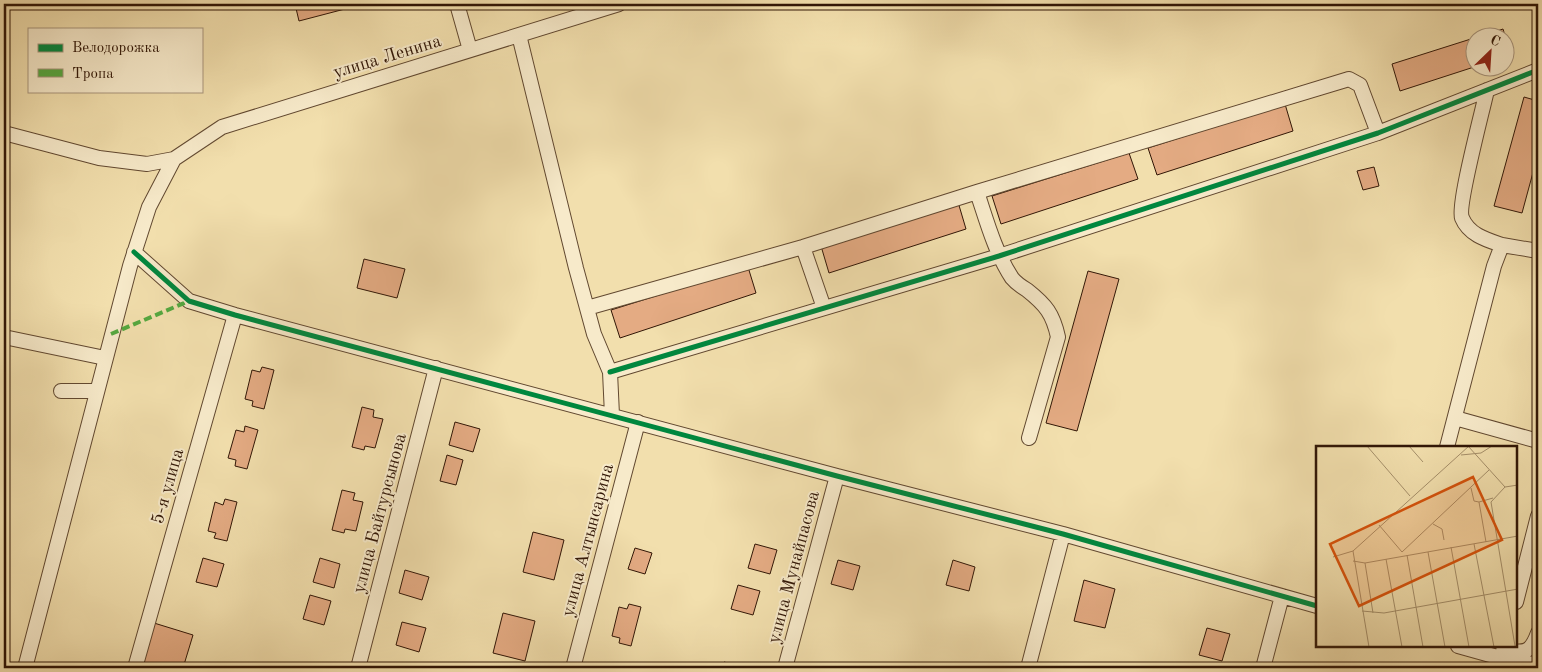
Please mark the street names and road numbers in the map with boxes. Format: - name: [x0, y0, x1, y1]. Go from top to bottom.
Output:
- street label: улица Ленина: [331, 32, 443, 82]
- street label: улица Байтурсынова: [350, 431, 410, 595]
- street label: 5-я улица: [149, 446, 187, 526]
- street label: улица Алтынсарина: [559, 462, 617, 619]
- street label: улица Мунайпасова: [765, 489, 823, 646]

